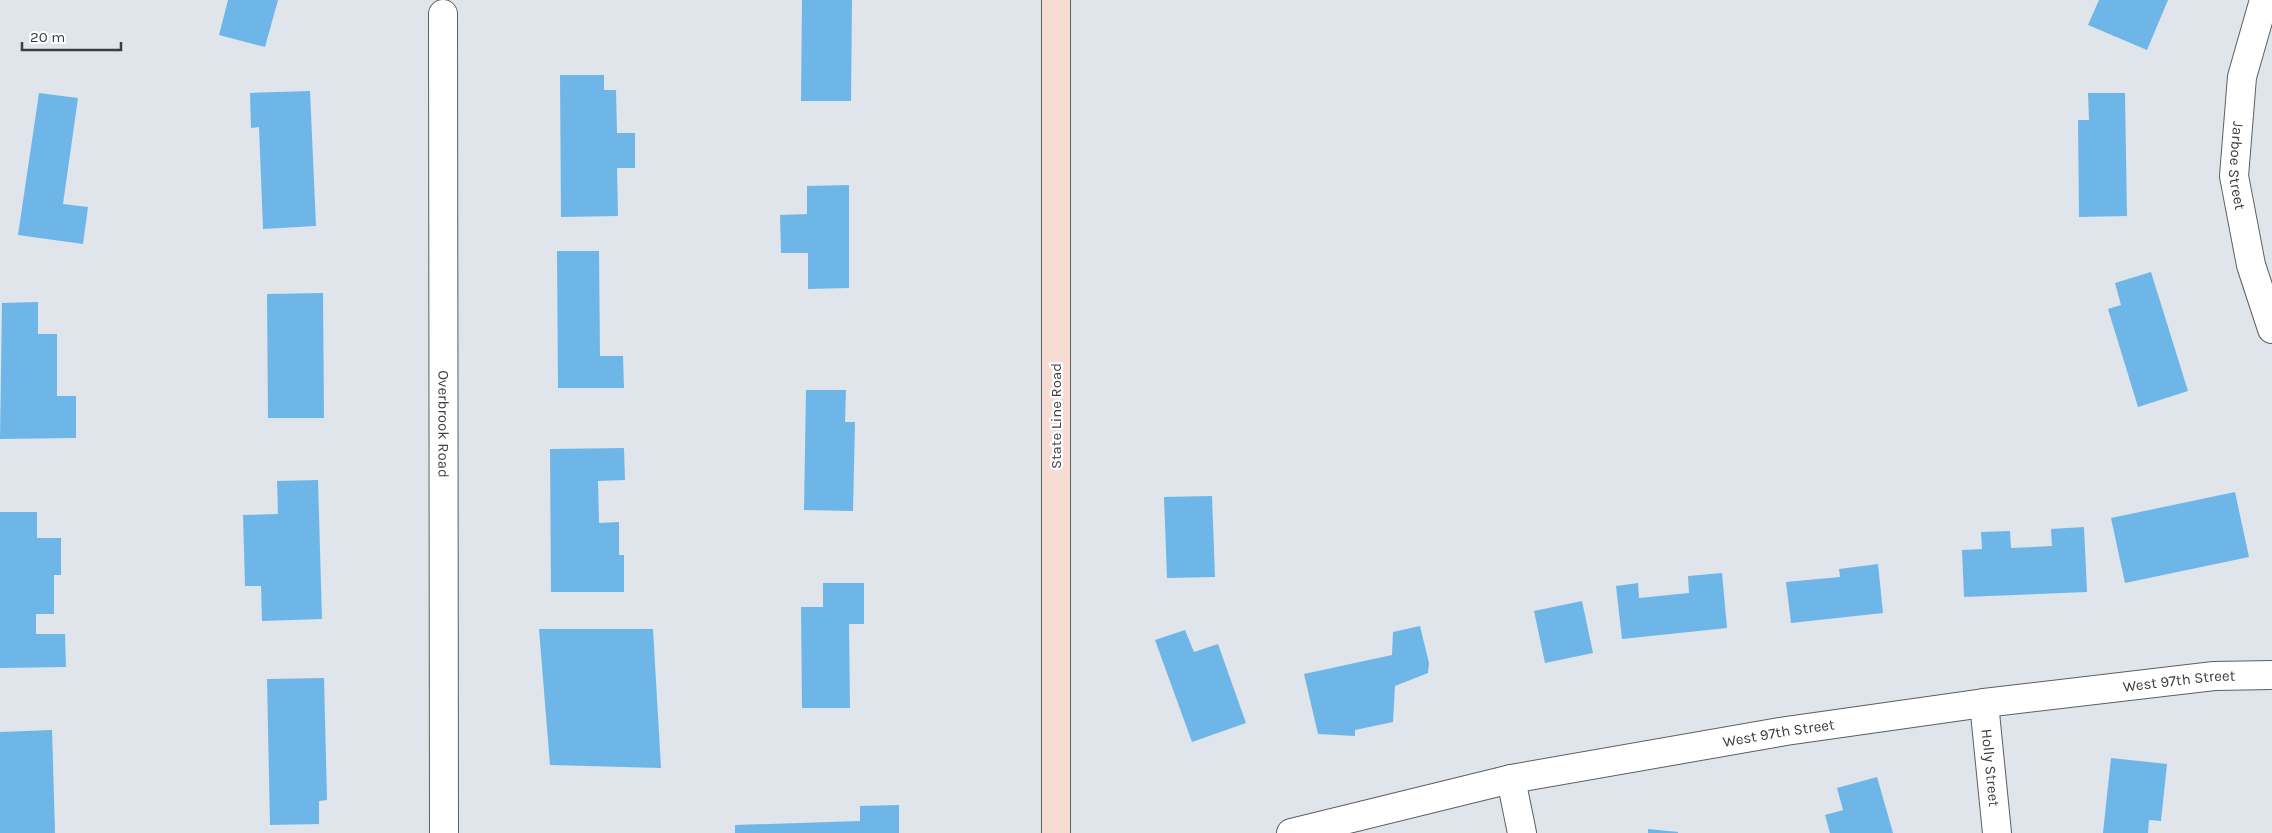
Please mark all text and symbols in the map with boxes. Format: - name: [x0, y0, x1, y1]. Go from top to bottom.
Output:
- scale bar: [22, 20, 121, 52]
- text: 20 m: [30, 28, 65, 46]
- street label: Jarboe Street: [2225, 120, 2249, 212]
- street label: State Line Road: [1047, 363, 1065, 469]
- street label: Overbrook Road: [434, 370, 453, 478]
- street label: West 97th Street: [2122, 667, 2236, 696]
- street label: West 97th Street: [1721, 715, 1836, 751]
- street label: Holly Street: [1978, 728, 2003, 808]

